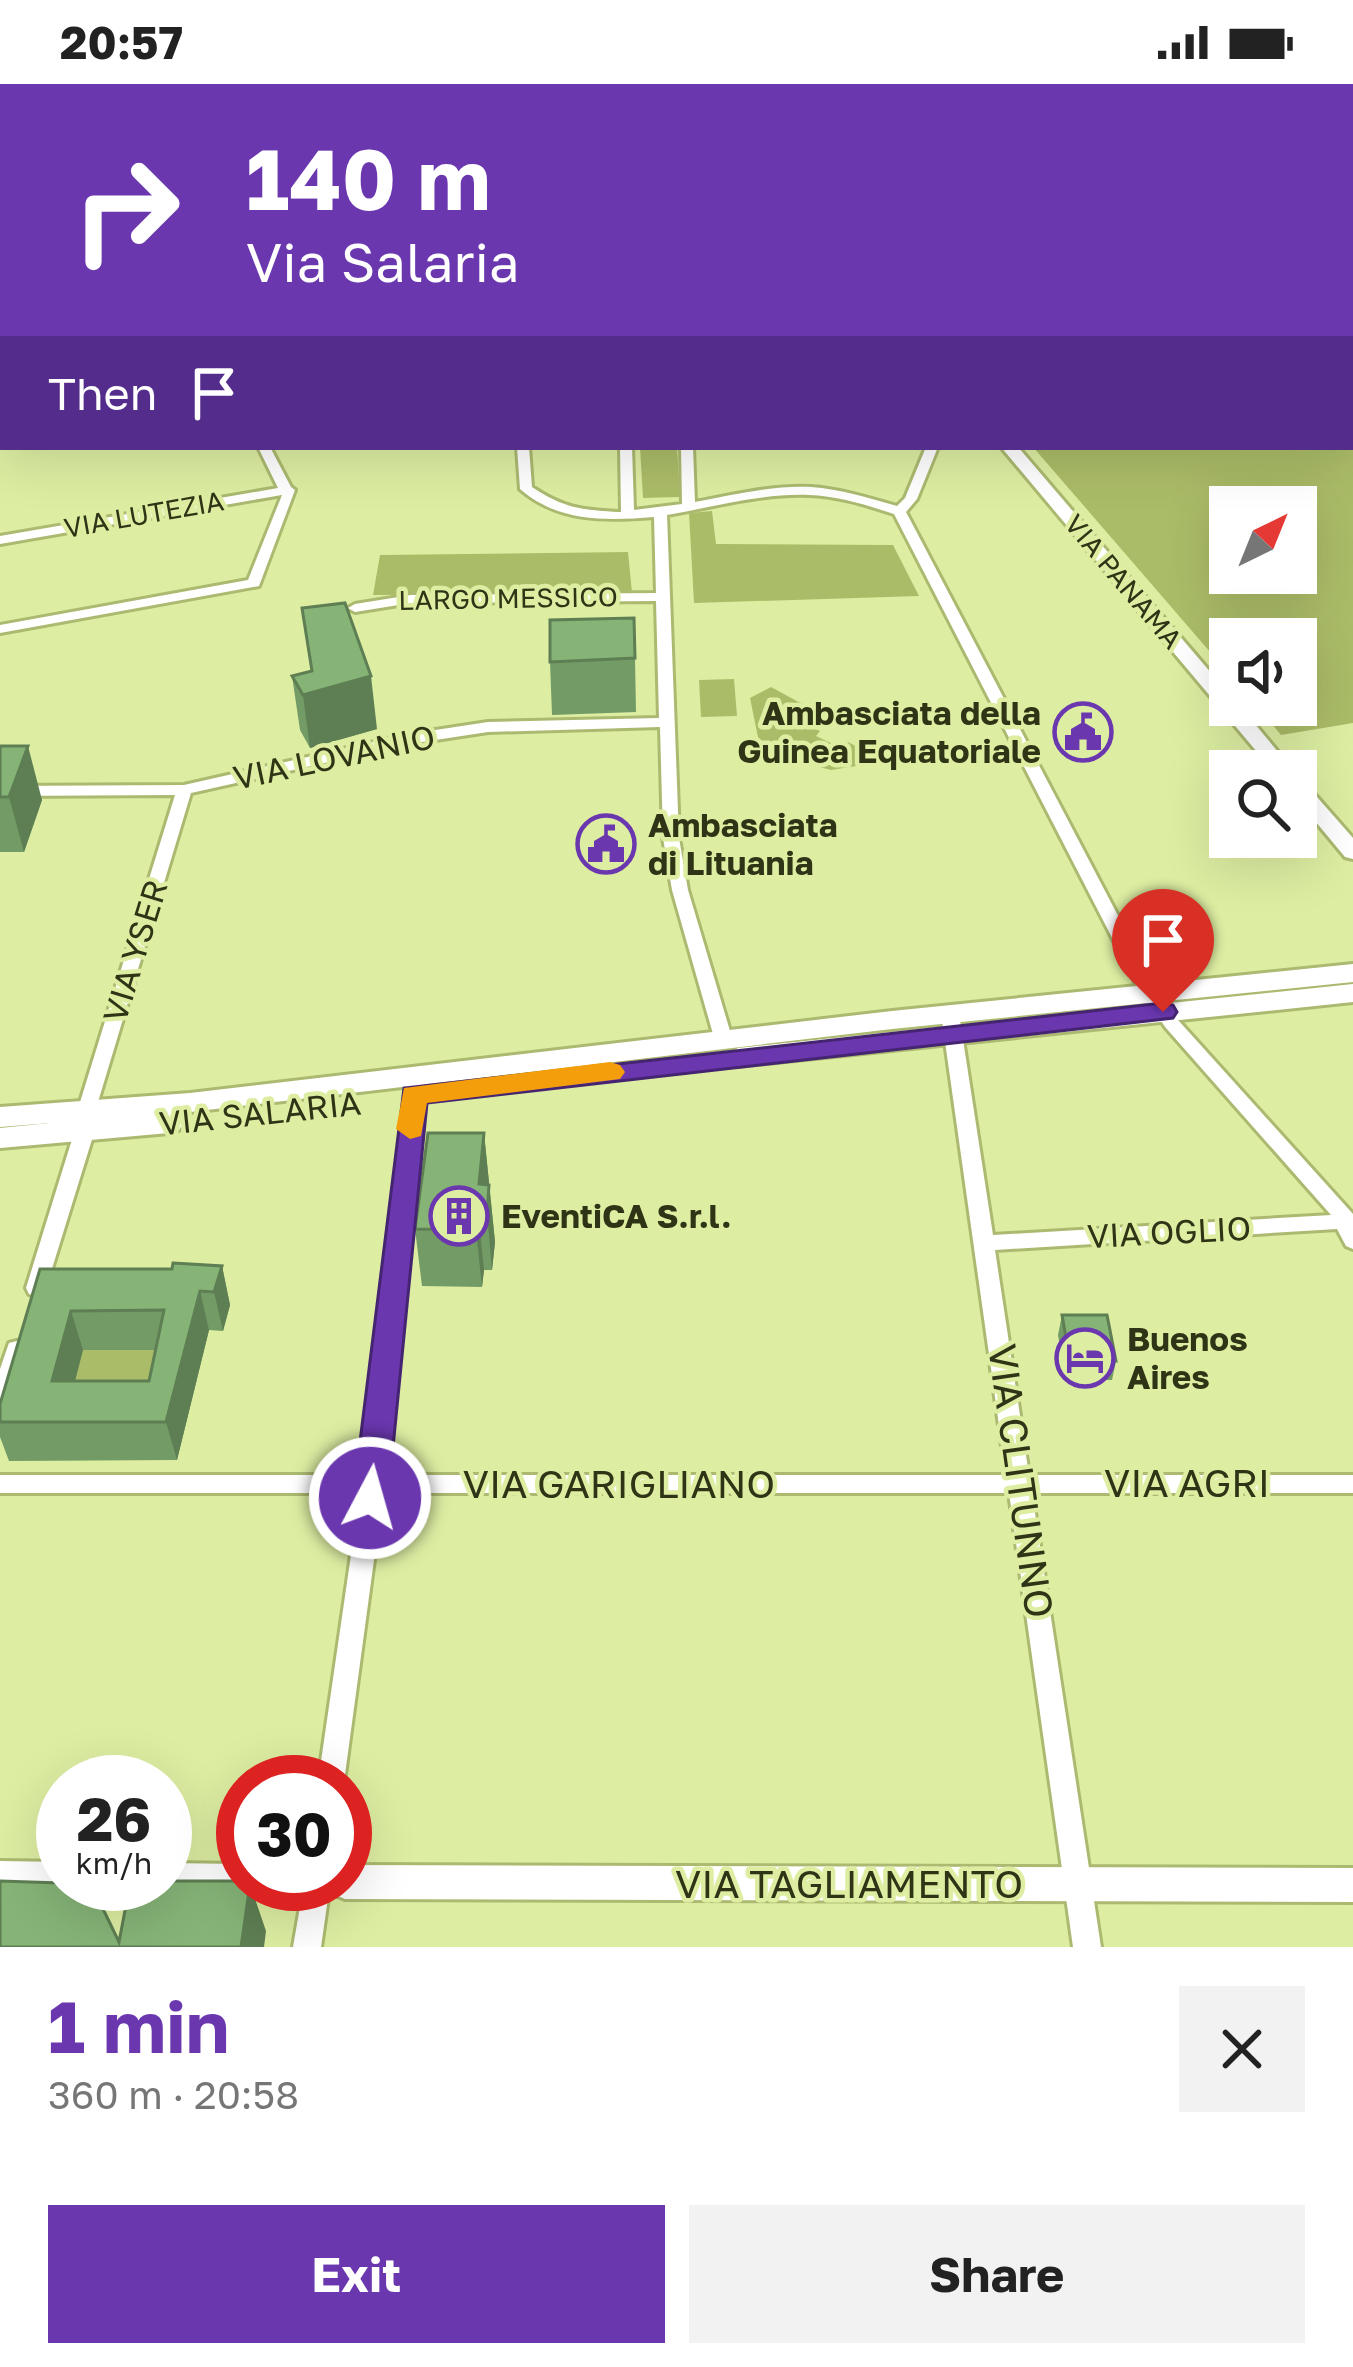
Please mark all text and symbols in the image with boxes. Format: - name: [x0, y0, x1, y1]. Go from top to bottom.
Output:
- text: 20:57: [60, 15, 183, 69]
- text: 140 m: [246, 128, 491, 228]
- icon: right: [48, 132, 204, 288]
- text: Via Salaria: [246, 229, 520, 294]
- icon: arrive: [181, 360, 247, 426]
- text: Then: [48, 366, 157, 420]
- street label: VIA LUTEZIA: [61, 484, 226, 544]
- north arrow: [1209, 486, 1317, 594]
- map controls: [1209, 486, 1317, 858]
- street label: VIA PANAMA: [1058, 508, 1189, 655]
- street label: LARGO MESSICO: [398, 580, 618, 616]
- button: sound: [1209, 618, 1317, 726]
- place label: Ambasciata della Guinea Equatoriale: [737, 693, 1041, 770]
- public building icon: Ambasciata della Guinea Equatoriale: [1052, 701, 1114, 763]
- street label: VIA LOVANIO: [229, 716, 438, 797]
- button: search: [1209, 750, 1317, 858]
- place label: Ambasciata di Lituania: [648, 805, 838, 882]
- public building icon: Ambasciata di Lituania: [575, 813, 637, 875]
- street label: VIA YSER: [94, 875, 175, 1027]
- pin: [1112, 889, 1214, 1012]
- icon: arrive: [1130, 907, 1196, 973]
- street label: VIA SALARIA: [157, 1083, 363, 1142]
- building icon: EventiCA S.r.l.: [428, 1185, 490, 1247]
- place label: EventiCA S.r.l.: [501, 1196, 731, 1235]
- street label: VIA OGLIO: [1086, 1208, 1252, 1255]
- place label: Buenos Aires: [1127, 1319, 1248, 1396]
- hotel icon: Buenos Aires: [1054, 1327, 1116, 1389]
- street label: VIA CLITUNNO: [979, 1341, 1064, 1621]
- position arrow: [307, 1435, 433, 1561]
- street label: VIA AGRI: [1104, 1459, 1270, 1506]
- street label: VIA GARIGLIANO: [463, 1460, 775, 1507]
- speed limit sign: 30: [216, 1755, 372, 1911]
- text: 26: [77, 1782, 151, 1854]
- text: km/h: [76, 1845, 152, 1881]
- street label: VIA TAGLIAMENTO: [675, 1860, 1023, 1907]
- text: 1 min: [48, 1982, 229, 2069]
- button: close: [1179, 1986, 1305, 2112]
- text: 360 m · 20:58: [48, 2071, 299, 2118]
- button: Exit: [48, 2205, 665, 2343]
- button: Share: [689, 2205, 1305, 2343]

